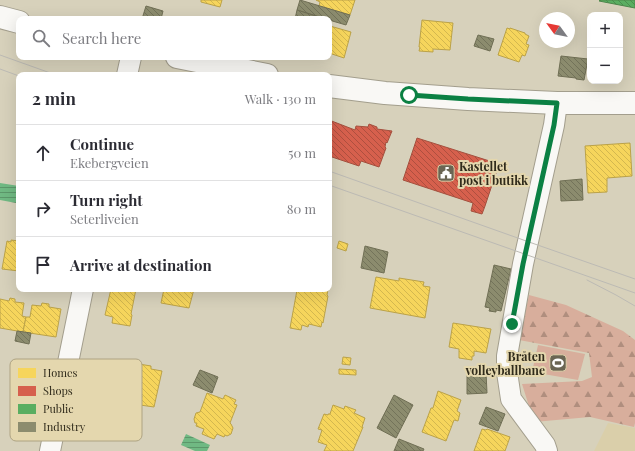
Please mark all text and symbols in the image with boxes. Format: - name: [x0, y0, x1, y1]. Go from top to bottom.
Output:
- north arrow: [539, 12, 575, 48]
- map controls: [587, 12, 623, 84]
- button: +: [587, 12, 623, 48]
- search box: [16, 16, 332, 60]
- icon: search: [30, 27, 52, 49]
- text: Search here: [62, 28, 141, 48]
- button: −: [587, 48, 623, 84]
- route start: [400, 86, 418, 104]
- text: 2 min: [32, 87, 76, 109]
- text: Walk · 130 m: [245, 90, 316, 107]
- text: Continue: [70, 134, 134, 154]
- icon: ahead: [32, 142, 54, 164]
- text: 50 m: [288, 144, 316, 161]
- text: Ekebergveien: [70, 154, 149, 171]
- place label: Kastellet post i butikk: [459, 158, 529, 188]
- public building icon: Kastellet post i butikk: [436, 163, 456, 183]
- text: Turn right: [70, 190, 143, 210]
- icon: right: [32, 198, 54, 220]
- text: 80 m: [287, 200, 316, 217]
- text: Seterliveien: [70, 210, 139, 227]
- icon: arrive: [32, 254, 54, 276]
- text: Arrive at destination: [70, 255, 212, 275]
- route end: [503, 315, 521, 333]
- place label: Bråten volleyballbane: [464, 348, 546, 378]
- sports icon: Bråten volleyballbane: [548, 353, 568, 373]
- legend: [10, 359, 142, 441]
- text: Homes: [43, 365, 77, 380]
- text: Shops: [43, 383, 73, 398]
- text: Public: [43, 401, 74, 416]
- text: Industry: [43, 419, 86, 434]

